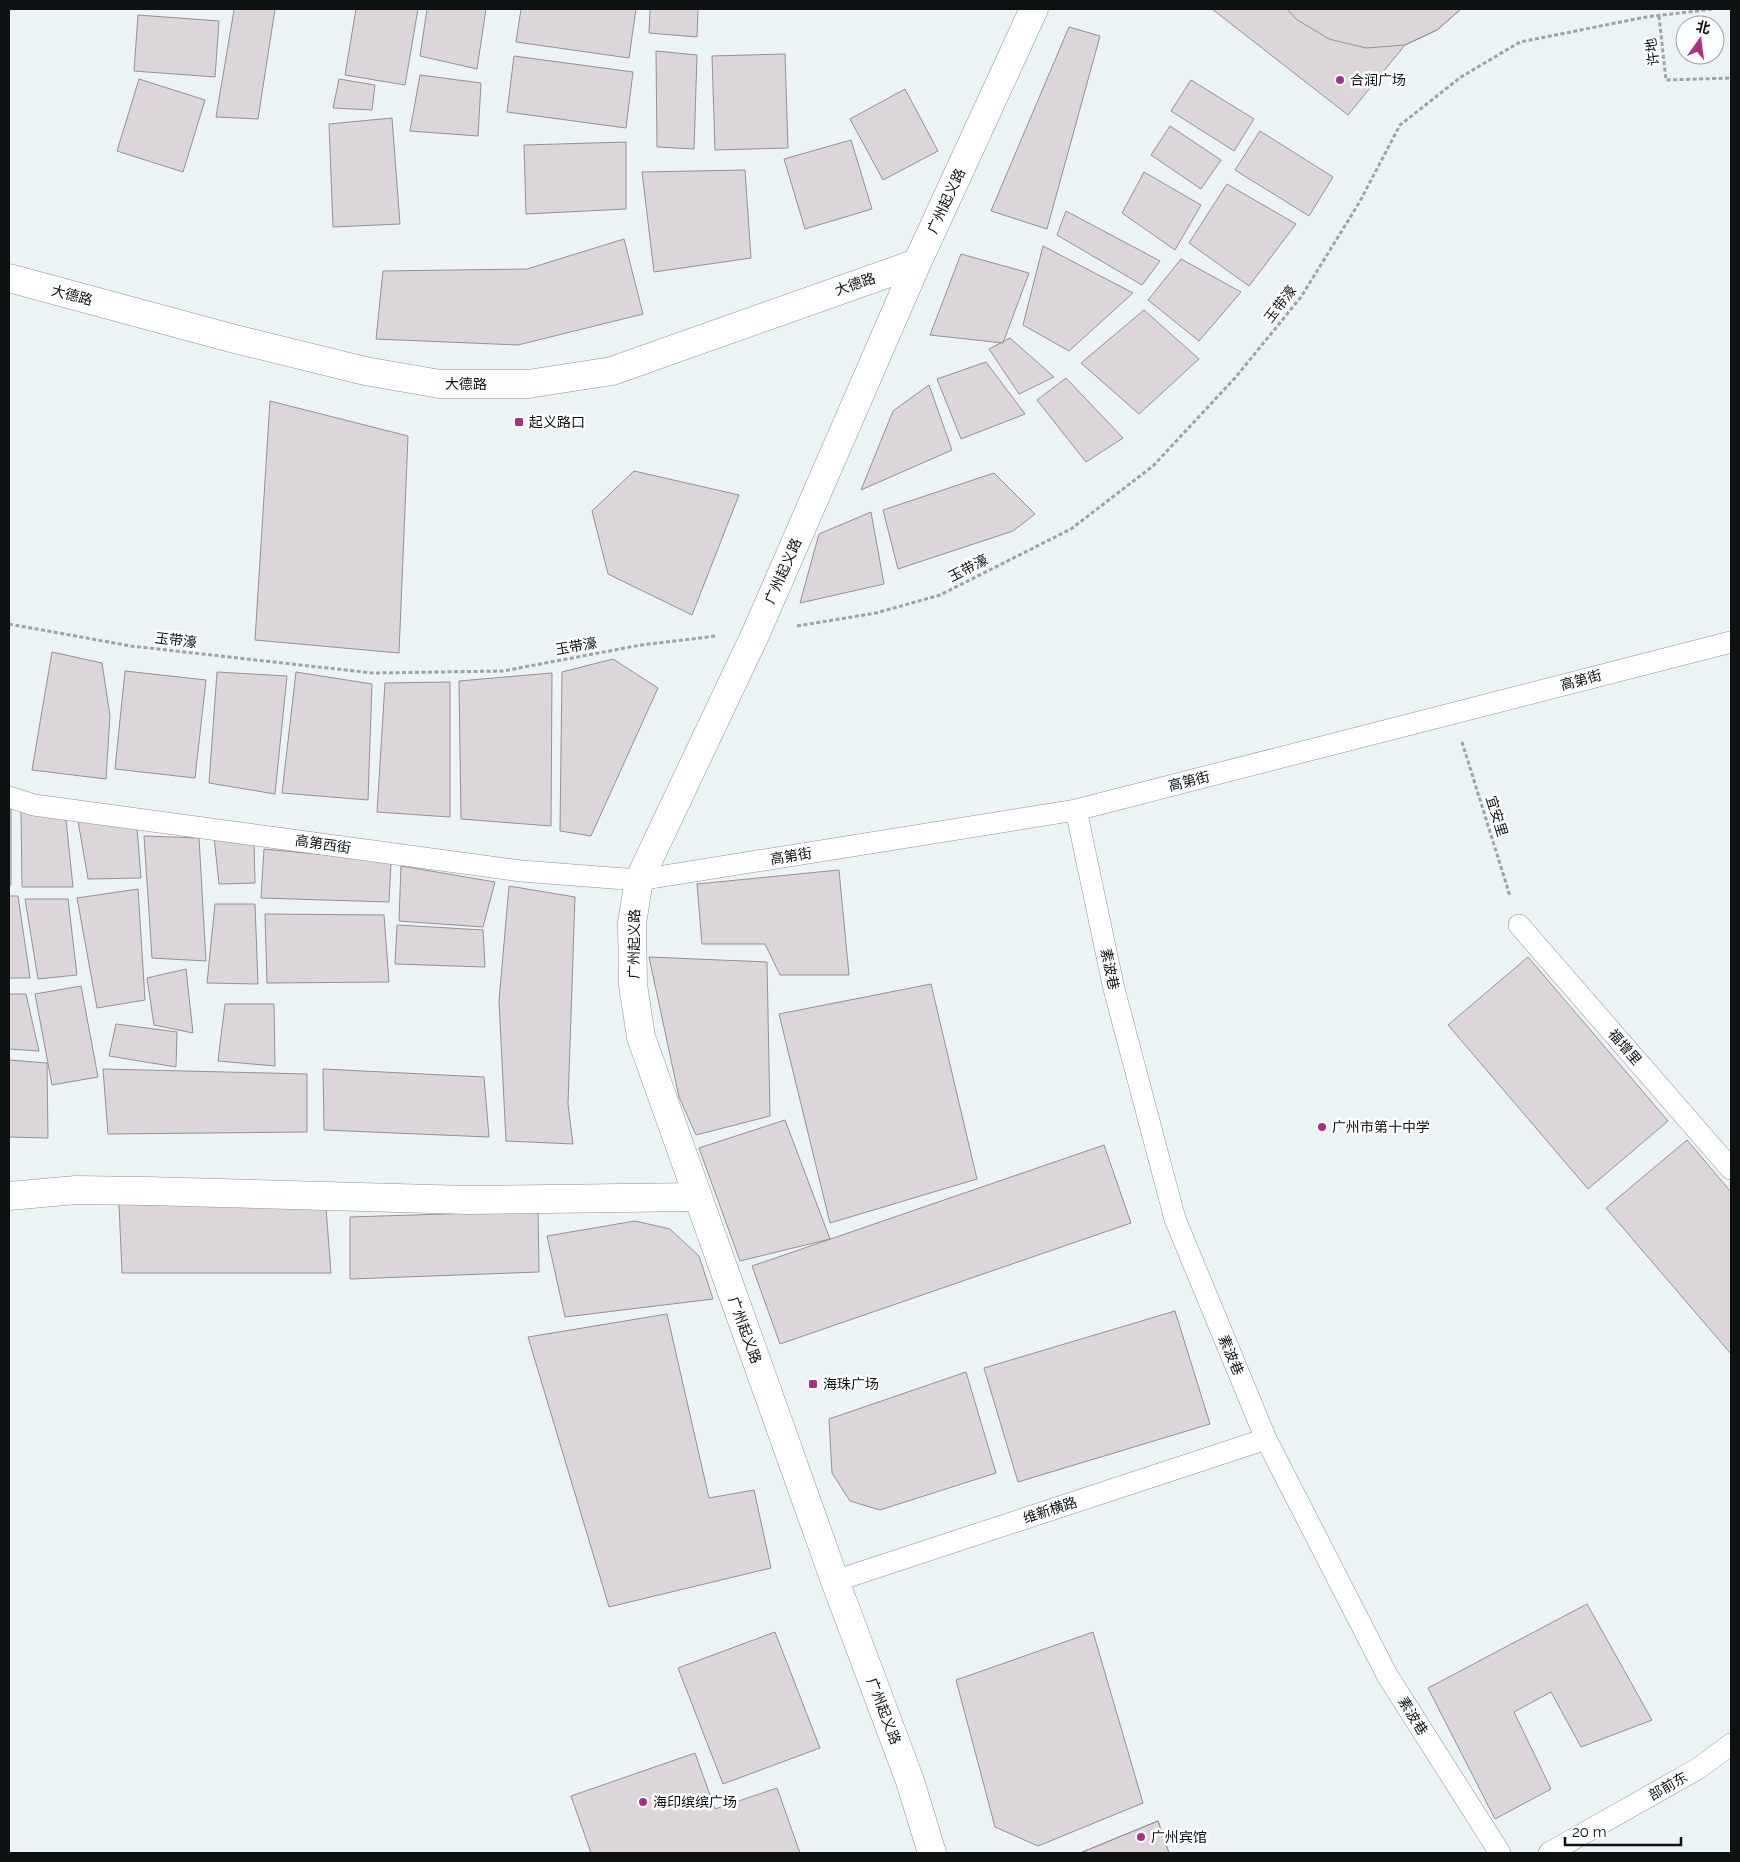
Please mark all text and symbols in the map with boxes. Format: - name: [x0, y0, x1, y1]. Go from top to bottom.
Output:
- north arrow: [1675, 15, 1725, 65]
- text: 北: [1694, 18, 1712, 37]
- street label: 许地: [1642, 37, 1662, 67]
- place label: 合润广场: [1350, 72, 1406, 88]
- marker: 合润广场: [1334, 74, 1346, 86]
- street label: 广州起义路: [924, 166, 968, 236]
- street label: 大德路: [833, 270, 877, 298]
- street label: 大德路: [50, 282, 94, 308]
- street label: 玉带濠: [1261, 283, 1299, 325]
- street label: 大德路: [445, 376, 487, 392]
- place label: 起义路口: [529, 414, 585, 430]
- marker: 起义路口: [513, 416, 525, 428]
- street label: 广州起义路: [761, 536, 805, 606]
- street label: 玉带濠: [946, 551, 990, 585]
- street label: 玉带濠: [154, 630, 198, 650]
- street label: 玉带濠: [554, 634, 598, 658]
- street label: 高第街: [1559, 667, 1603, 693]
- street label: 高第街: [1167, 768, 1211, 794]
- street label: 宜安里: [1483, 794, 1511, 838]
- street label: 高第西街: [294, 832, 352, 856]
- street label: 高第街: [769, 845, 813, 867]
- street label: 广州起义路: [625, 909, 643, 979]
- street label: 素波巷: [1098, 947, 1122, 991]
- street label: 福增里: [1605, 1026, 1645, 1068]
- place label: 广州市第十中学: [1332, 1119, 1430, 1135]
- marker: 广州市第十中学: [1316, 1121, 1328, 1133]
- street label: 广州起义路: [726, 1294, 764, 1366]
- street label: 素波巷: [1215, 1333, 1247, 1377]
- place label: 海珠广场: [823, 1376, 879, 1392]
- marker: 海珠广场: [807, 1378, 819, 1390]
- street label: 维新横路: [1021, 1494, 1079, 1526]
- street label: 广州起义路: [864, 1675, 904, 1747]
- street label: 素波巷: [1395, 1694, 1431, 1738]
- street label: 部前东: [1646, 1769, 1690, 1803]
- place label: 海印缤缤广场: [653, 1794, 737, 1810]
- marker: 海印缤缤广场: [637, 1796, 649, 1808]
- scale bar: [1565, 1814, 1681, 1846]
- text: 20 m: [1572, 1823, 1607, 1841]
- place label: 广州宾馆: [1151, 1829, 1207, 1845]
- marker: 广州宾馆: [1135, 1831, 1147, 1843]

